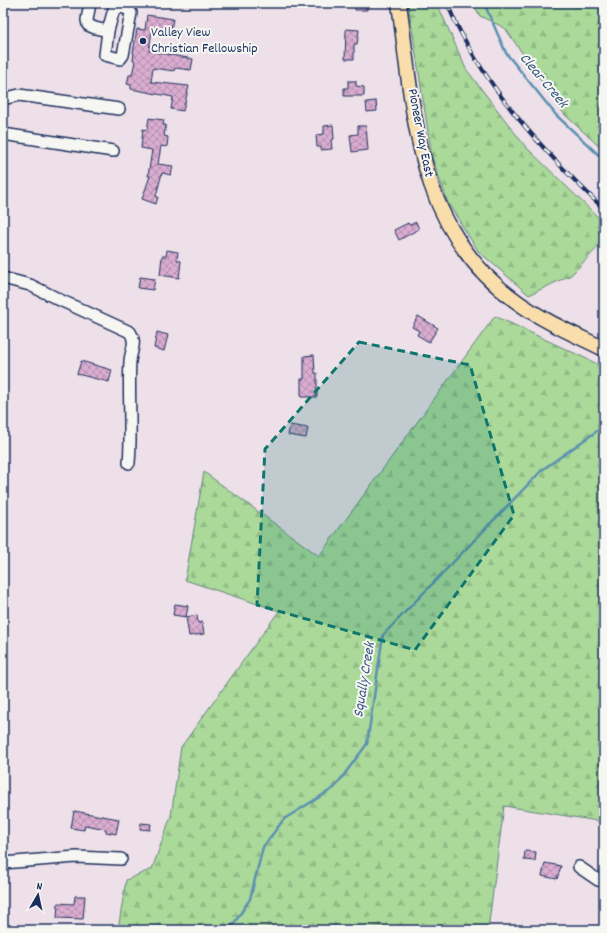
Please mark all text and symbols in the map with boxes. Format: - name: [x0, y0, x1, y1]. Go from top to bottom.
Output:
- place label: Valley View Christian Fellowship: [151, 23, 258, 59]
- marker: Valley View Christian Fellowship: [138, 36, 148, 46]
- water label: Clear Creek: [513, 49, 574, 115]
- street label: Pioneer Way East: [402, 87, 438, 179]
- water label: Squally Creek: [348, 639, 382, 719]
- north arrow: [18, 875, 58, 915]
- text: N: [35, 879, 44, 896]

